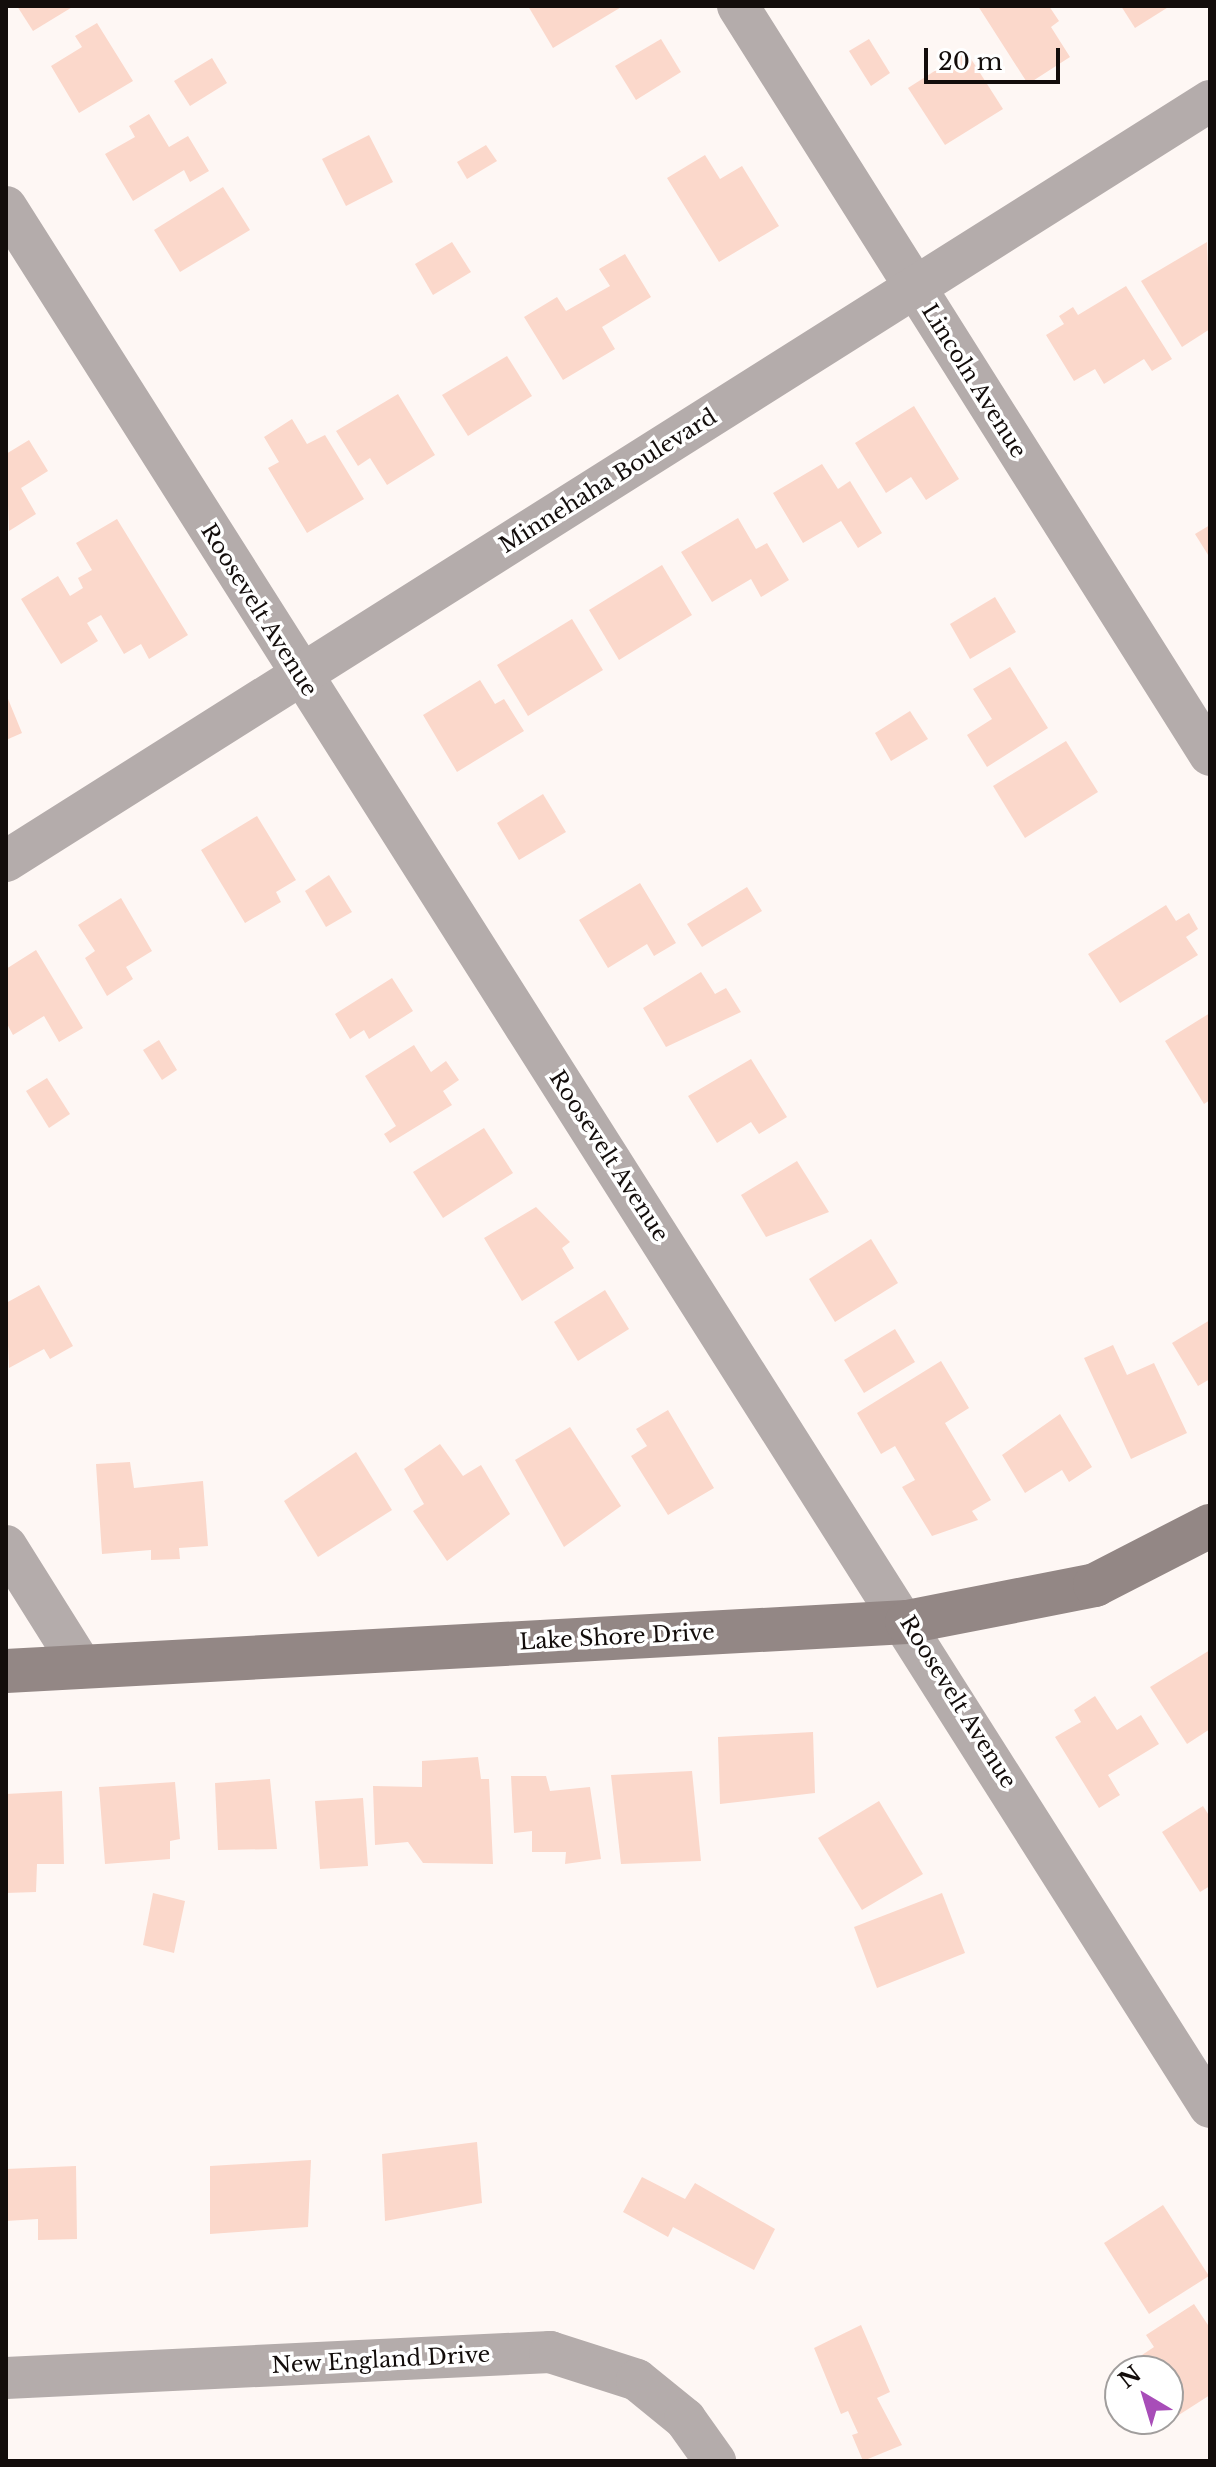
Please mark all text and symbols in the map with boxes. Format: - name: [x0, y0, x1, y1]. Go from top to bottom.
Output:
- scale bar: [928, 32, 1064, 82]
- text: 20 m: [938, 47, 1003, 76]
- street label: Lincoln Avenue: [916, 299, 1032, 463]
- street label: Minnehaha Boulevard: [494, 403, 722, 559]
- street label: Roosevelt Avenue: [195, 518, 323, 702]
- street label: Roosevelt Avenue: [544, 1065, 674, 1247]
- street label: Roosevelt Avenue: [894, 1610, 1022, 1794]
- street label: Lake Shore Drive: [519, 1619, 715, 1655]
- street label: New England Drive: [271, 2341, 491, 2379]
- north arrow: [1104, 2355, 1184, 2435]
- text: N: [1114, 2360, 1147, 2394]

